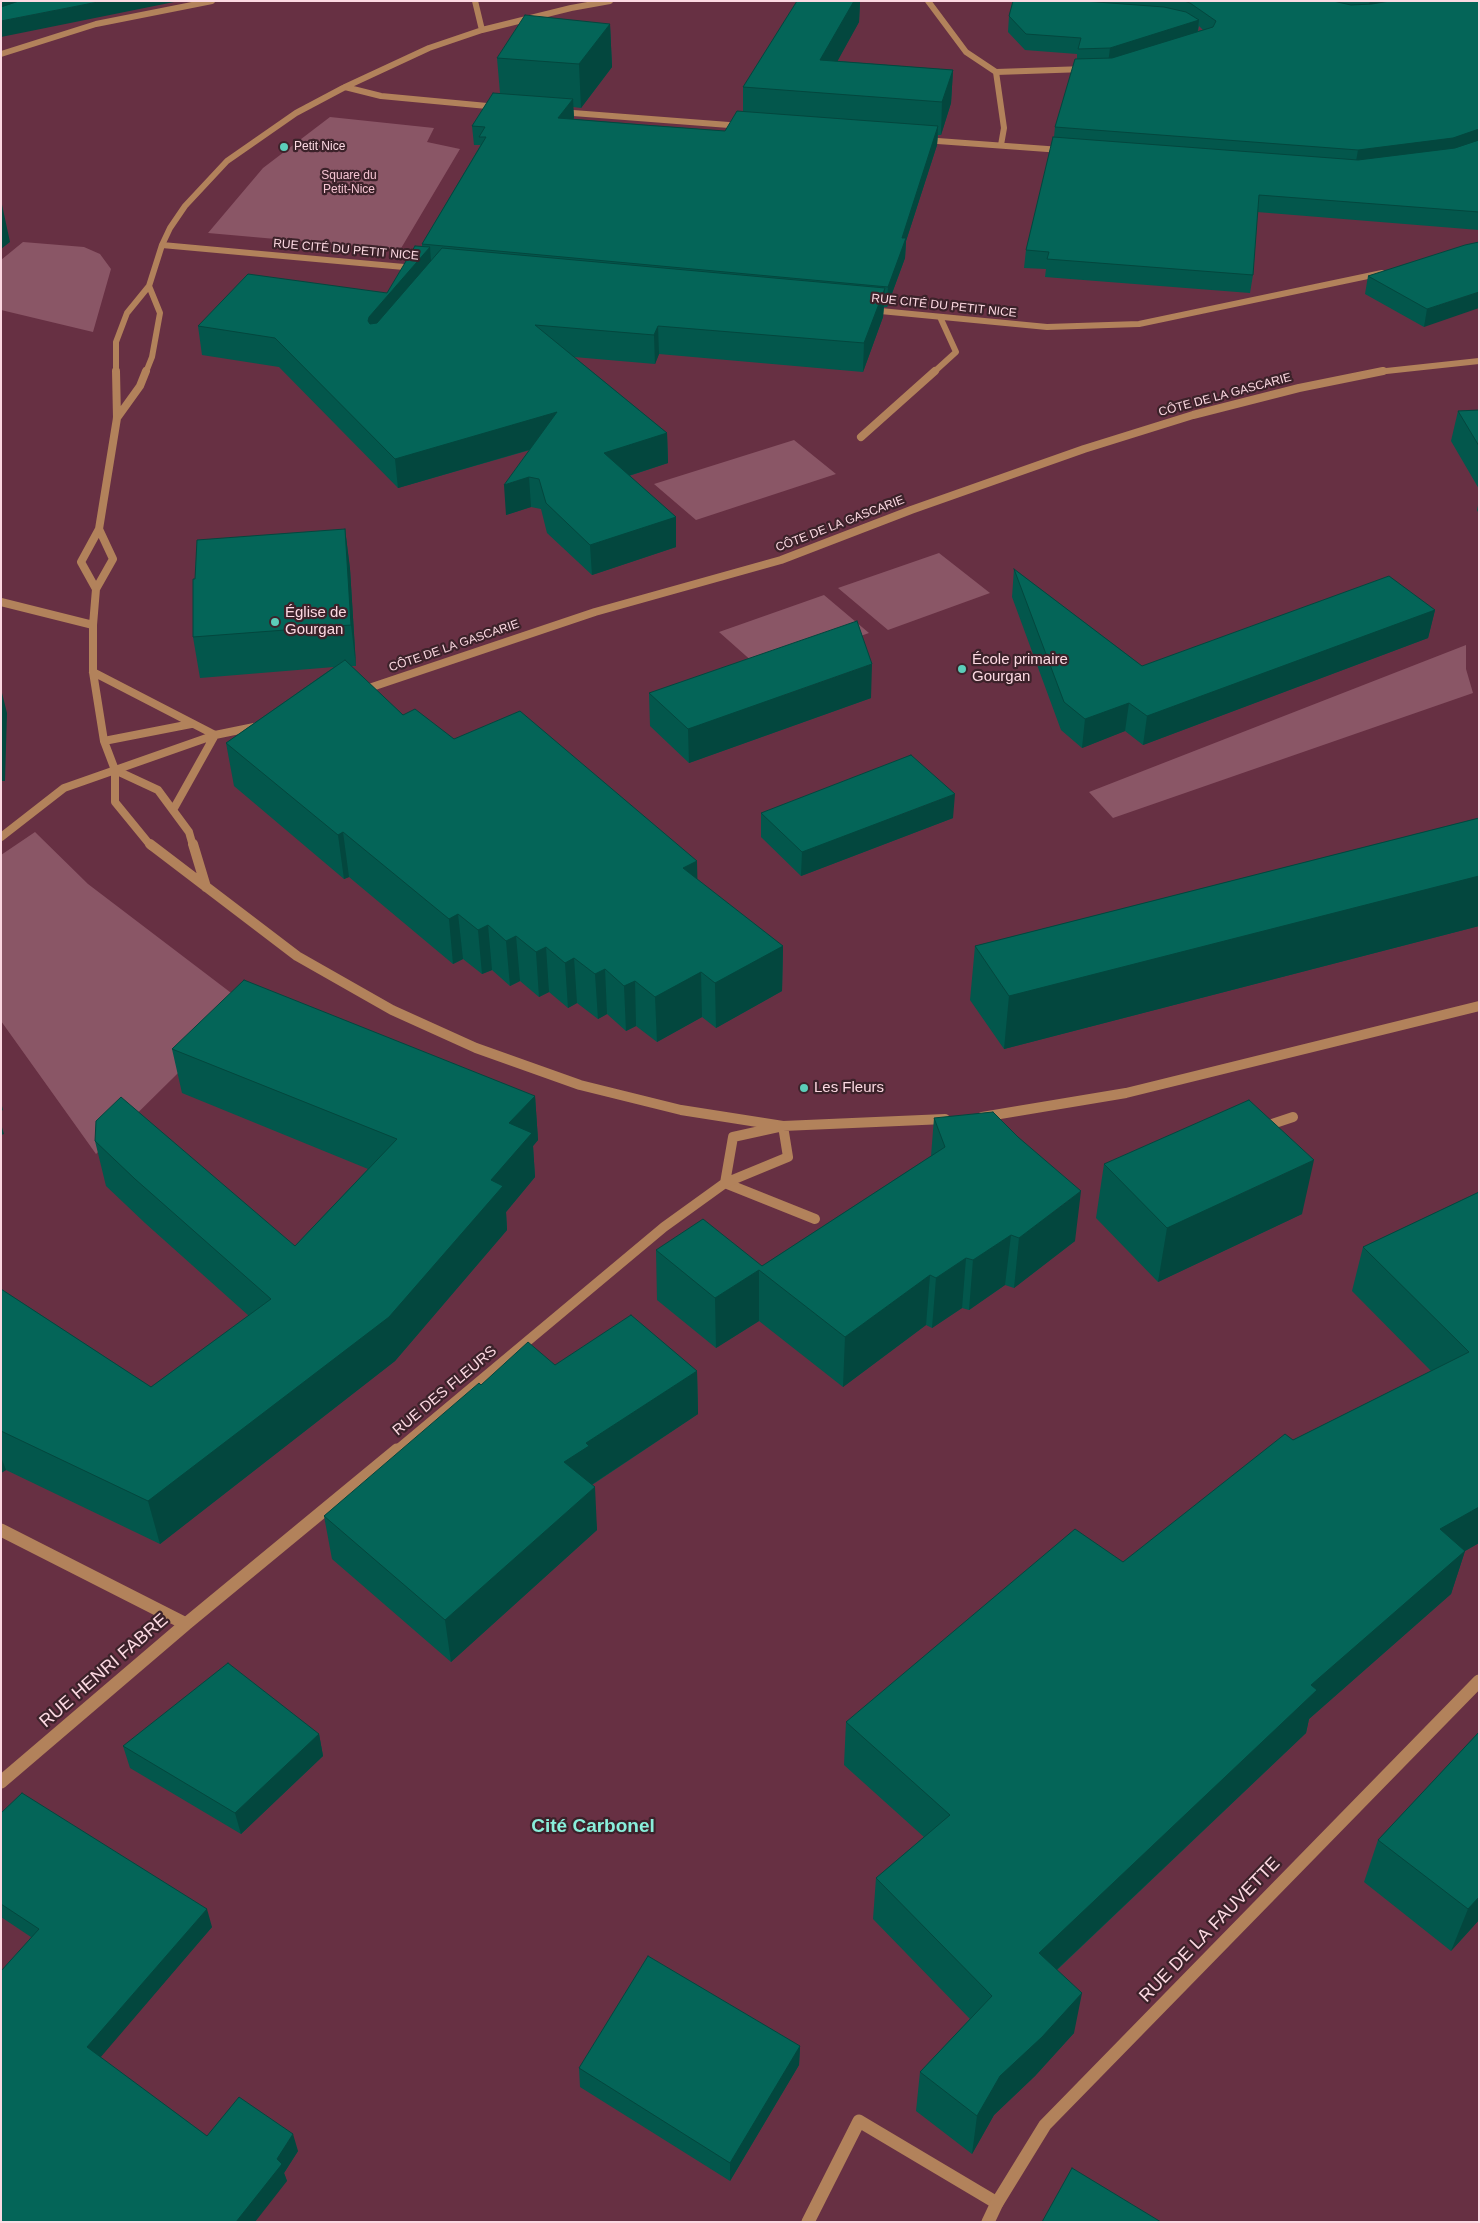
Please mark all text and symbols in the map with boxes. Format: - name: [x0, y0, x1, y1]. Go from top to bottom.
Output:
- place label: Petit Nice: [294, 140, 345, 154]
- marker: Petit Nice: [278, 141, 290, 153]
- park label: Square du Petit-Nice: [321, 169, 377, 197]
- street label: RUE CITÉ DU PETIT NICE: [273, 236, 419, 264]
- street label: RUE CITÉ DU PETIT NICE: [871, 291, 1017, 321]
- street label: CÔTE DE LA GASCARIE: [1157, 370, 1293, 420]
- street label: CÔTE DE LA GASCARIE: [774, 493, 906, 555]
- place label: Église de Gourgan: [285, 604, 347, 639]
- marker: Église de Gourgan: [269, 616, 281, 628]
- street label: CÔTE DE LA GASCARIE: [387, 617, 521, 675]
- place label: École primaire Gourgan: [972, 651, 1068, 686]
- marker: École primaire Gourgan: [956, 663, 968, 675]
- place label: Les Fleurs: [814, 1079, 884, 1097]
- marker: Les Fleurs: [798, 1082, 810, 1094]
- street label: RUE DES FLEURS: [389, 1342, 501, 1440]
- street label: RUE HENRI FABRE: [35, 1609, 173, 1733]
- district label: Cité Carbonel: [531, 1816, 655, 1838]
- street label: RUE DE LA FAUVETTE: [1135, 1853, 1285, 2007]

